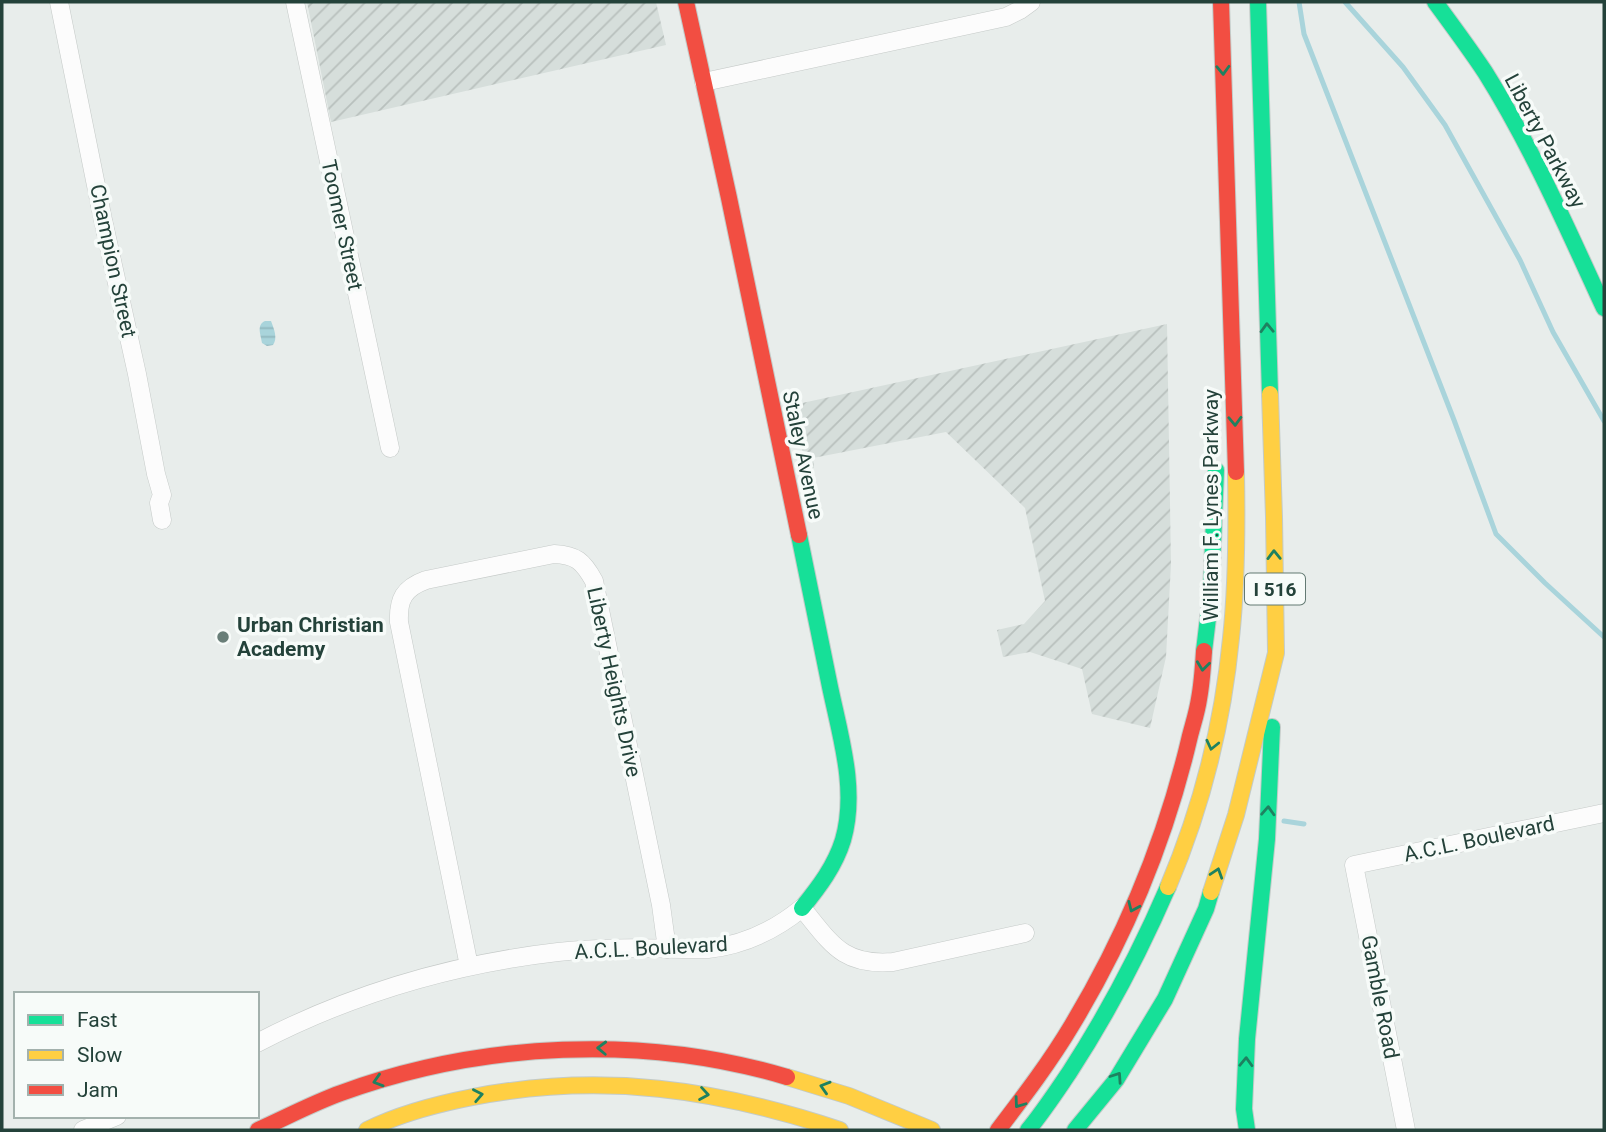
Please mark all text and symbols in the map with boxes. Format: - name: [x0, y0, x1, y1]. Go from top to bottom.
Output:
- one-way arrow: [1216, 65, 1231, 76]
- street label: Liberty Parkway: [1500, 70, 1590, 212]
- street label: Toomer Street: [316, 158, 368, 293]
- street label: Champion Street: [85, 182, 141, 340]
- one-way arrow: [1259, 322, 1274, 333]
- street label: Staley Avenue: [778, 389, 828, 521]
- street label: William F. Lynes Parkway: [1199, 389, 1223, 621]
- one-way arrow: [1227, 416, 1242, 427]
- one-way arrow: [1266, 550, 1282, 560]
- road number: I 516: [1245, 574, 1305, 604]
- street label: Liberty Heights Drive: [582, 585, 646, 779]
- place label: Urban Christian Academy: [237, 613, 384, 661]
- marker: Urban Christian Academy: [215, 629, 231, 645]
- one-way arrow: [1195, 660, 1210, 671]
- one-way arrow: [1206, 739, 1220, 751]
- one-way arrow: [1260, 805, 1275, 816]
- street label: A.C.L. Boulevard: [1401, 811, 1557, 867]
- one-way arrow: [1209, 868, 1223, 880]
- one-way arrow: [1127, 899, 1141, 912]
- street label: A.C.L. Boulevard: [574, 932, 728, 964]
- street label: Gamble Road: [1356, 933, 1404, 1061]
- legend: [14, 992, 259, 1118]
- text: Fast: [77, 1008, 118, 1032]
- one-way arrow: [596, 1041, 607, 1056]
- text: Slow: [77, 1043, 123, 1067]
- one-way arrow: [1239, 1056, 1254, 1067]
- one-way arrow: [1109, 1071, 1122, 1084]
- one-way arrow: [372, 1072, 384, 1087]
- text: Jam: [77, 1078, 118, 1102]
- one-way arrow: [820, 1081, 832, 1096]
- one-way arrow: [698, 1086, 710, 1101]
- one-way arrow: [472, 1088, 484, 1103]
- one-way arrow: [1015, 1095, 1027, 1108]

